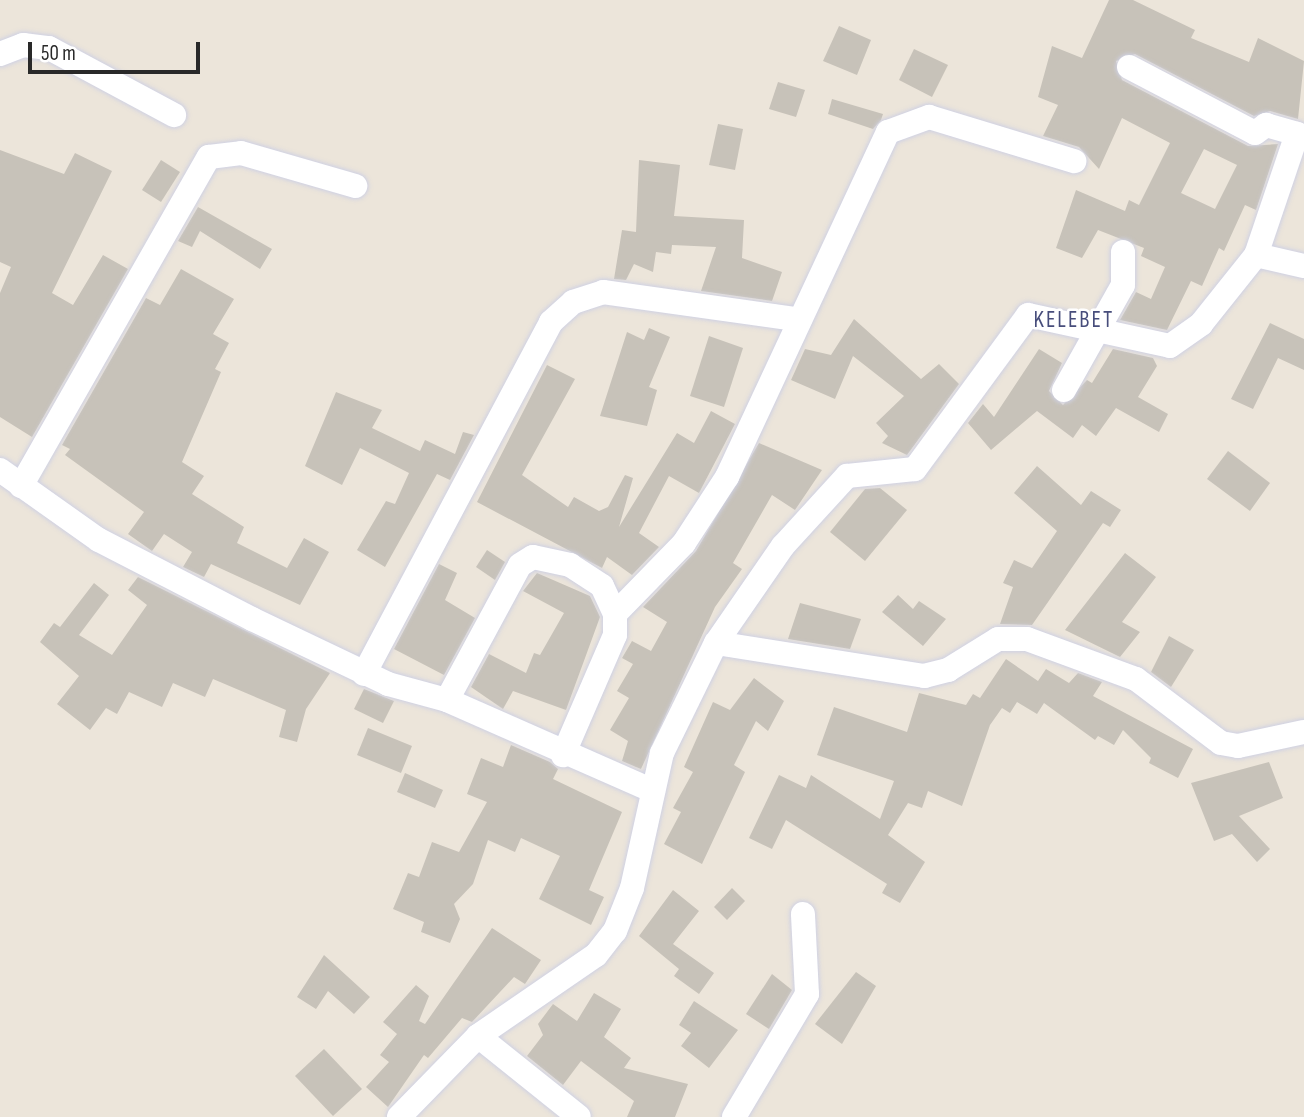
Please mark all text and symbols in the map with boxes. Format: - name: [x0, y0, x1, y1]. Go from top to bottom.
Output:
- scale bar: [32, 28, 203, 72]
- text: 50 m: [41, 41, 76, 66]
- district label: KELEBET: [1034, 306, 1114, 334]

